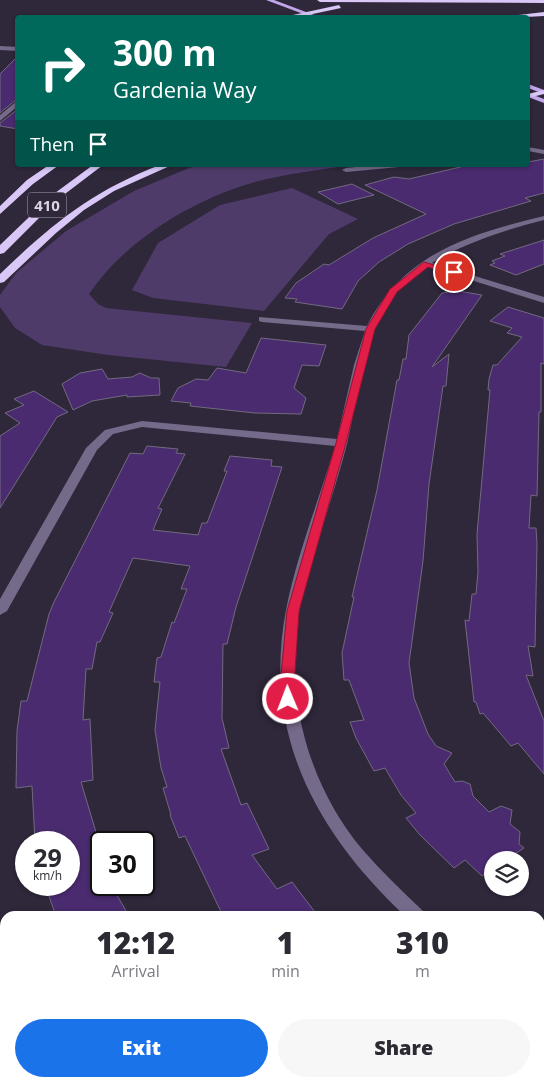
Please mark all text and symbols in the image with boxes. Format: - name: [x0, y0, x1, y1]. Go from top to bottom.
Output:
- text: 300 m: [113, 29, 217, 76]
- icon: right: [30, 35, 95, 100]
- text: Gardenia Way: [113, 74, 257, 104]
- icon: arrive: [84, 130, 112, 158]
- text: Then: [30, 131, 74, 157]
- road number: 410: [28, 192, 66, 218]
- pin: [433, 251, 475, 293]
- icon: arrive: [440, 258, 468, 286]
- position arrow: [261, 672, 313, 724]
- speed limit sign: 30: [90, 831, 155, 896]
- text: 29: [33, 840, 62, 874]
- map controls: [484, 851, 529, 896]
- button: layers: [484, 851, 529, 896]
- text: km/h: [33, 867, 62, 884]
- text: 12:12: [96, 922, 175, 963]
- text: 1: [277, 922, 294, 963]
- text: 310: [396, 922, 449, 963]
- text: Arrival: [112, 960, 160, 982]
- text: min: [271, 960, 300, 982]
- text: m: [415, 960, 430, 982]
- button: Exit: [15, 1019, 268, 1077]
- button: Share: [278, 1019, 530, 1077]

